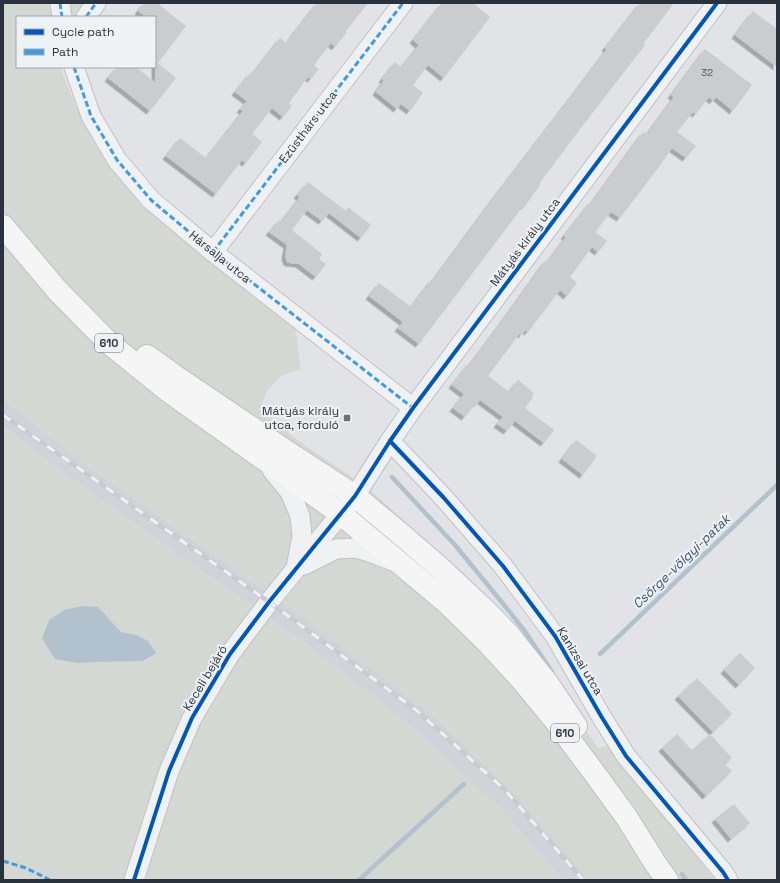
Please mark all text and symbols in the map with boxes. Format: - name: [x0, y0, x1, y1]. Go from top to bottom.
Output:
- legend: [16, 16, 156, 68]
- text: Cycle path: [52, 24, 114, 40]
- text: Path: [52, 44, 78, 60]
- house number: 32: [701, 66, 713, 79]
- street label: Ezüsthárs utca: [275, 87, 341, 166]
- street label: Mátyás király utca: [486, 194, 564, 289]
- street label: Hársalja utca: [186, 227, 254, 287]
- road number: 610: [95, 334, 123, 352]
- place label: Mátyás király utca, forduló: [262, 403, 339, 433]
- marker: Mátyás király utca, forduló: [342, 413, 352, 423]
- water label: Csörge-völgyi-patak: [629, 509, 735, 612]
- street label: Kanizsai utca: [553, 624, 607, 698]
- street label: Keceli bejáró: [179, 642, 231, 714]
- road number: 610: [551, 724, 579, 742]

